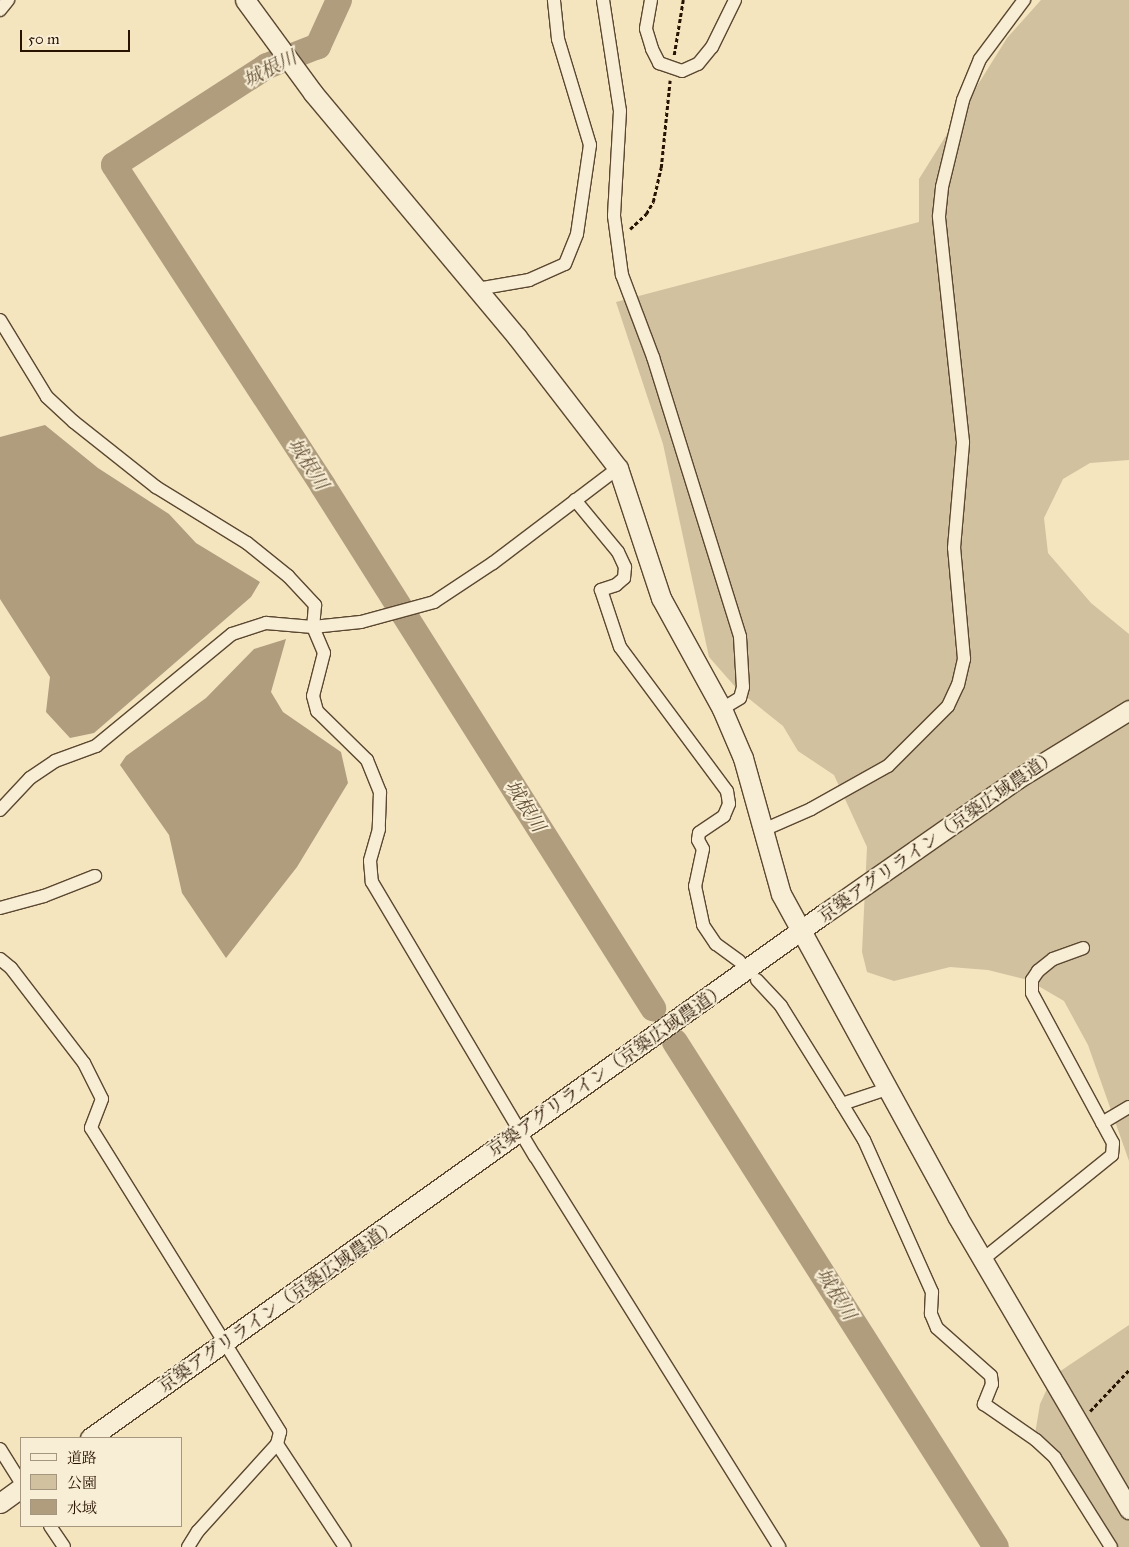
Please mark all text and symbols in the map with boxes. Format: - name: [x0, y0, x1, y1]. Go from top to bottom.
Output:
- scale bar: [22, 20, 132, 52]
- text: 50 m: [28, 30, 60, 48]
- water label: 城根川: [239, 46, 301, 92]
- water label: 城根川: [283, 434, 333, 494]
- street label: 京築アグリライン（京築広域農道）: [814, 745, 1062, 927]
- water label: 城根川: [500, 776, 550, 836]
- street label: 京築アグリライン（京築広域農道）: [483, 979, 731, 1161]
- street label: 京築アグリライン（京築広域農道）: [154, 1215, 402, 1397]
- water label: 城根川: [811, 1264, 861, 1324]
- legend: [20, 1437, 182, 1527]
- text: 道路: [67, 1449, 97, 1467]
- text: 公園: [67, 1474, 97, 1492]
- text: 水域: [67, 1499, 97, 1517]

